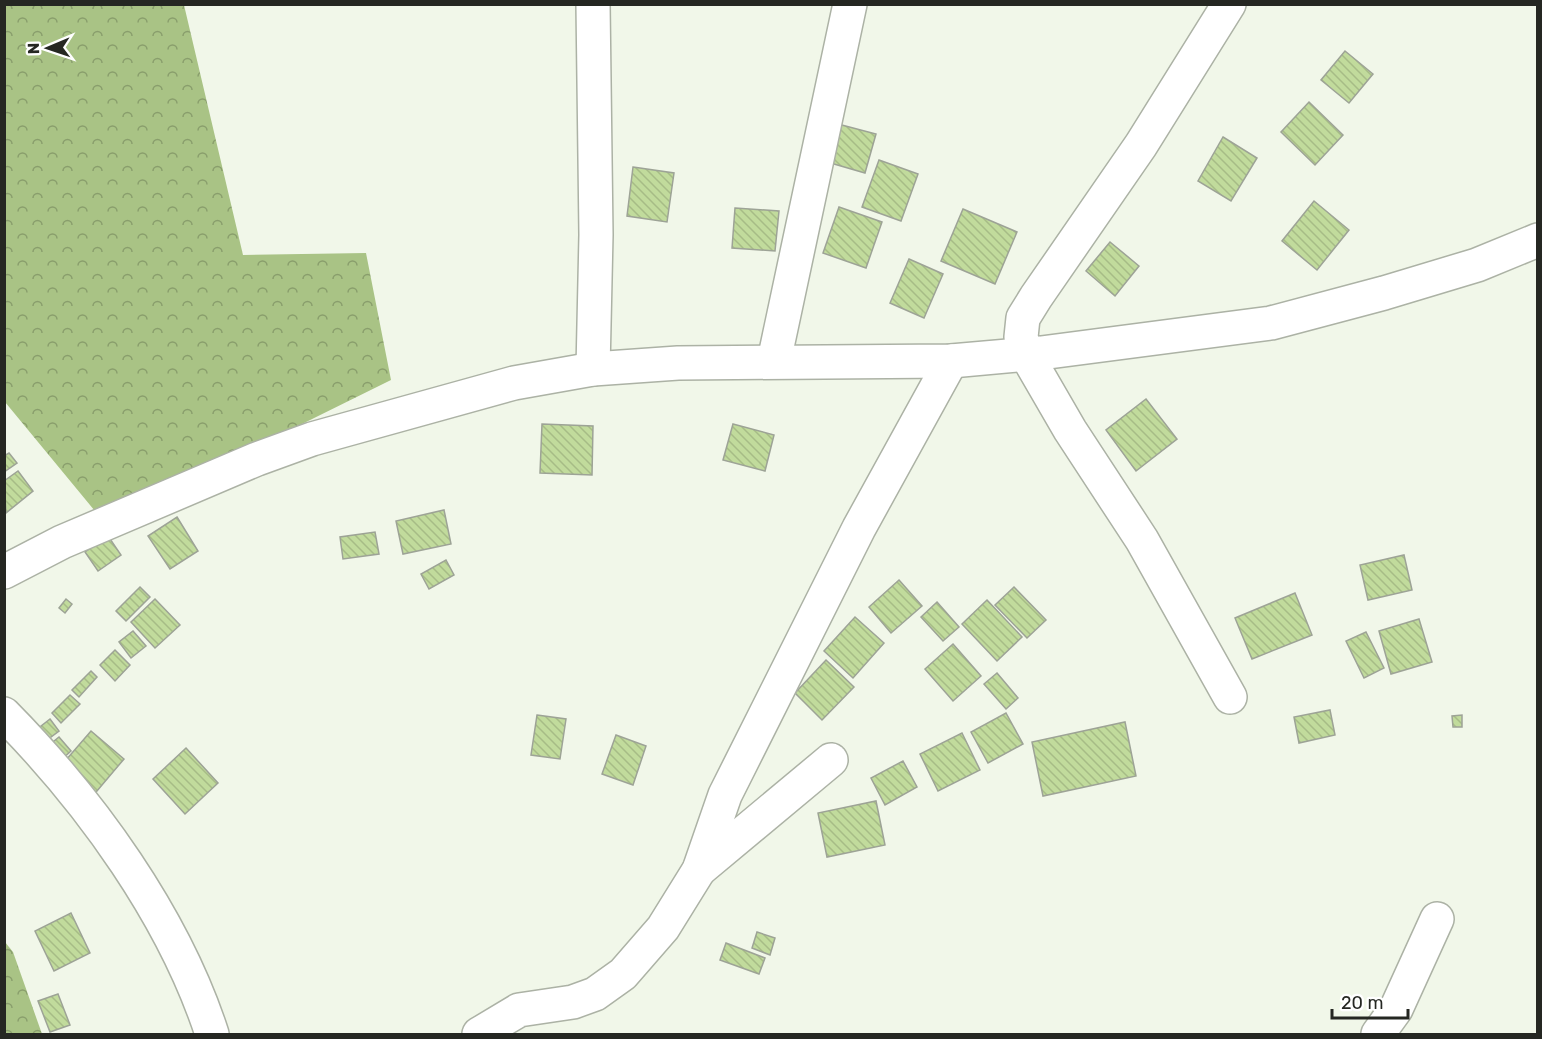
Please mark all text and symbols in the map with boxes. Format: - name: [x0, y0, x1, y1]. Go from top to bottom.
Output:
- north arrow: [18, 18, 78, 78]
- text: N: [24, 42, 43, 55]
- scale bar: [1332, 982, 1408, 1020]
- text: 20 m: [1341, 992, 1383, 1014]

